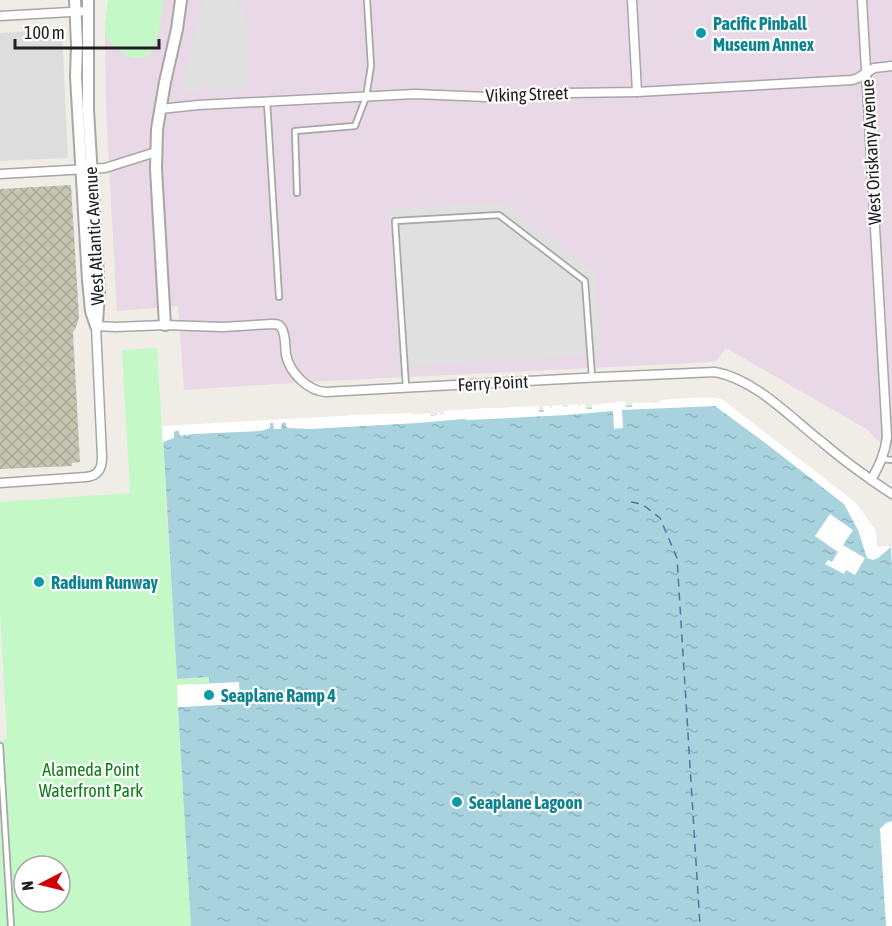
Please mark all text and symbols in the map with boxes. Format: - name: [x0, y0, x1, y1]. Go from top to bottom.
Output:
- scale bar: [15, 12, 159, 50]
- place label: Pacific Pinball Museum Annex: [713, 13, 815, 55]
- text: 100 m: [24, 22, 65, 43]
- marker: Pacific Pinball Museum Annex: [694, 26, 708, 40]
- street label: West Oriskany Avenue: [857, 79, 885, 225]
- street label: Viking Street: [485, 82, 569, 106]
- street label: West Atlantic Avenue: [80, 166, 108, 306]
- street label: Ferry Point: [457, 371, 529, 395]
- place label: Radium Runway: [51, 572, 159, 593]
- marker: Radium Runway: [32, 575, 46, 589]
- place label: Seaplane Ramp 4: [221, 685, 336, 706]
- marker: Seaplane Ramp 4: [202, 688, 216, 702]
- park label: Alameda Point Waterfront Park: [39, 759, 143, 801]
- place label: Seaplane Lagoon: [469, 792, 583, 813]
- marker: Seaplane Lagoon: [450, 795, 464, 809]
- north arrow: [12, 854, 72, 914]
- text: N: [18, 880, 37, 892]

